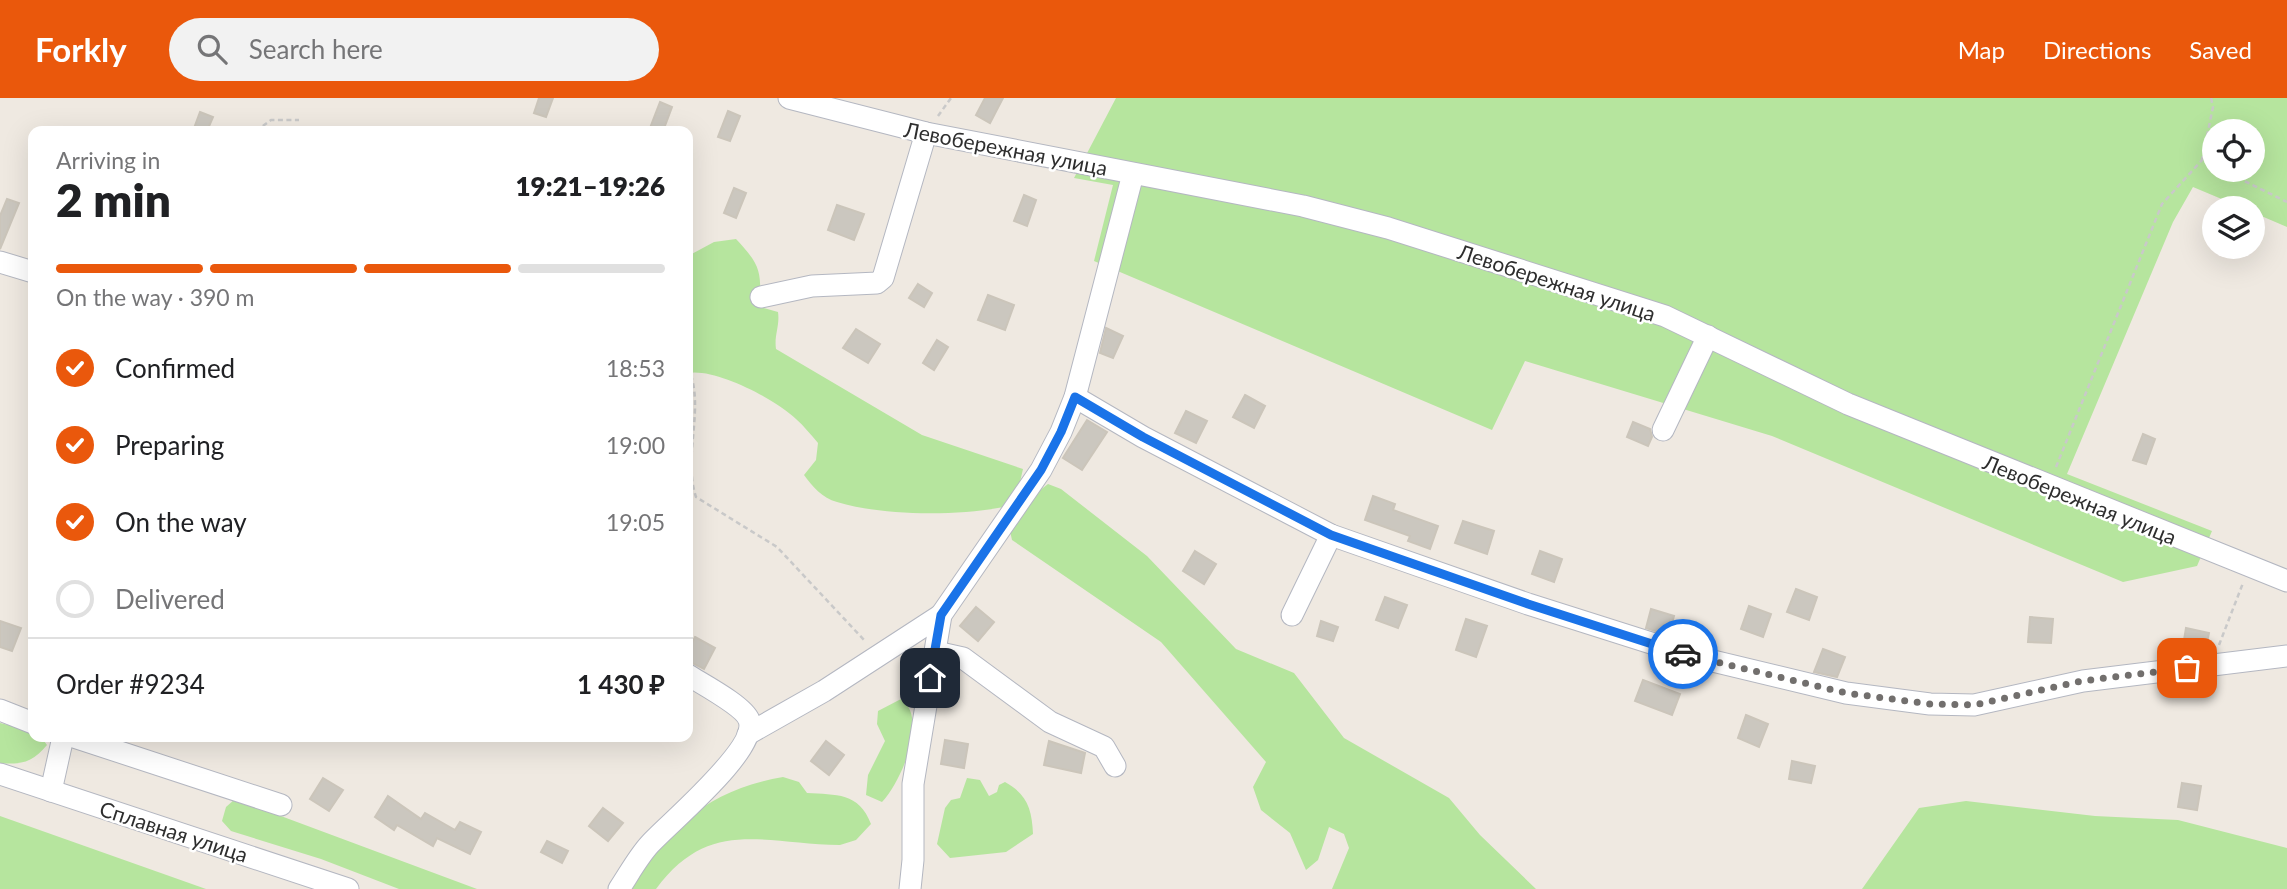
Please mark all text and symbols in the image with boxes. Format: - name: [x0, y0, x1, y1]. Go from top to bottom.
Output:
- search box: [169, 18, 659, 81]
- text: Forkly: [35, 29, 127, 69]
- icon: search: [193, 30, 231, 68]
- text: Search here: [249, 33, 383, 65]
- text: Map: [1958, 35, 2005, 64]
- text: Directions: [2043, 35, 2151, 64]
- text: Saved: [2189, 35, 2252, 64]
- street label: Левобережная улица: [901, 116, 1110, 180]
- map controls: [2202, 119, 2265, 259]
- button: locate: [2202, 119, 2265, 182]
- text: Arriving in: [56, 146, 160, 174]
- text: 19:21–19:26: [515, 170, 665, 202]
- text: 2 min: [56, 172, 171, 227]
- button: layers: [2202, 196, 2265, 259]
- street label: Левобережная улица: [1454, 238, 1659, 326]
- text: On the way · 390 m: [56, 283, 255, 311]
- icon: check: [56, 349, 94, 387]
- text: Confirmed: [115, 352, 235, 384]
- text: 18:53: [606, 354, 665, 382]
- icon: check: [56, 426, 94, 464]
- text: Preparing: [115, 429, 224, 461]
- text: 19:00: [606, 431, 665, 459]
- street label: Левобережная улица: [1979, 448, 2180, 549]
- icon: check: [56, 503, 94, 541]
- text: On the way: [115, 506, 247, 538]
- text: 19:05: [606, 508, 665, 536]
- text: Delivered: [115, 583, 225, 615]
- courier: [1648, 619, 1718, 689]
- icon: car: [1664, 635, 1702, 673]
- pin: [2157, 638, 2217, 698]
- pin: [900, 648, 960, 708]
- icon: bag: [2168, 649, 2206, 687]
- icon: home: [911, 659, 949, 697]
- text: Order #9234: [56, 668, 205, 700]
- text: 1 430 ₽: [577, 668, 665, 700]
- street label: Сплавная улица: [97, 795, 251, 867]

